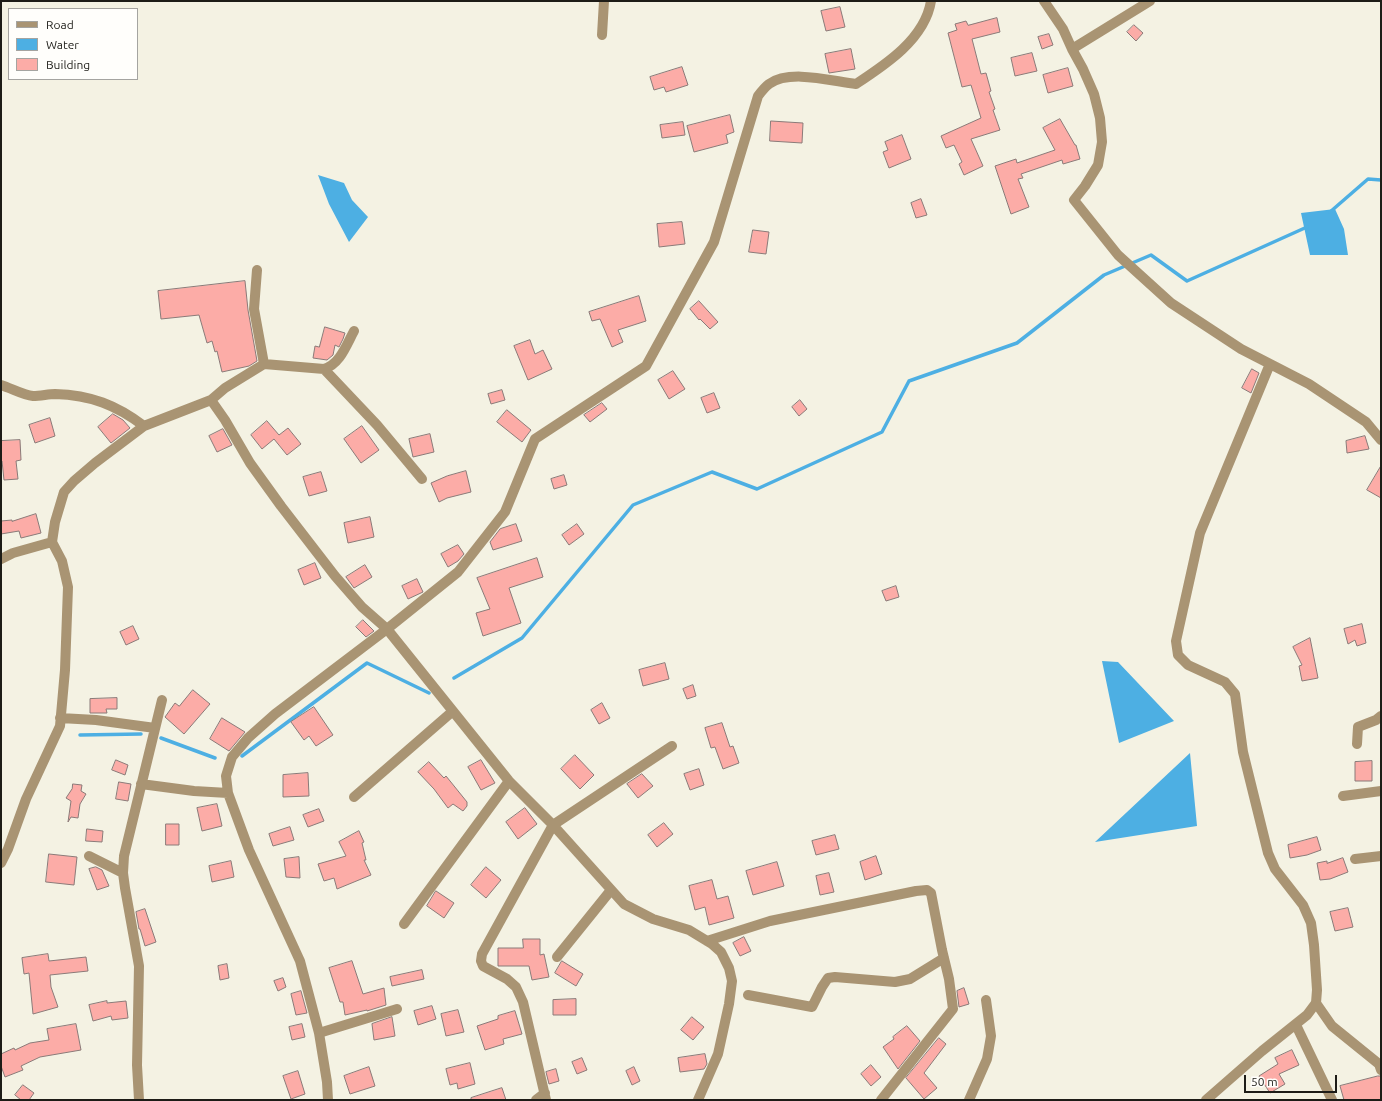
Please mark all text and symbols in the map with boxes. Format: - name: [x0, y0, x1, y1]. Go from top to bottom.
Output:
- legend: [8, 8, 138, 80]
- text: Road: [46, 18, 74, 31]
- text: Water: [46, 38, 79, 51]
- text: Building: [46, 58, 90, 71]
- scale bar: [1246, 1067, 1339, 1093]
- text: 50 m: [1251, 1075, 1278, 1088]

